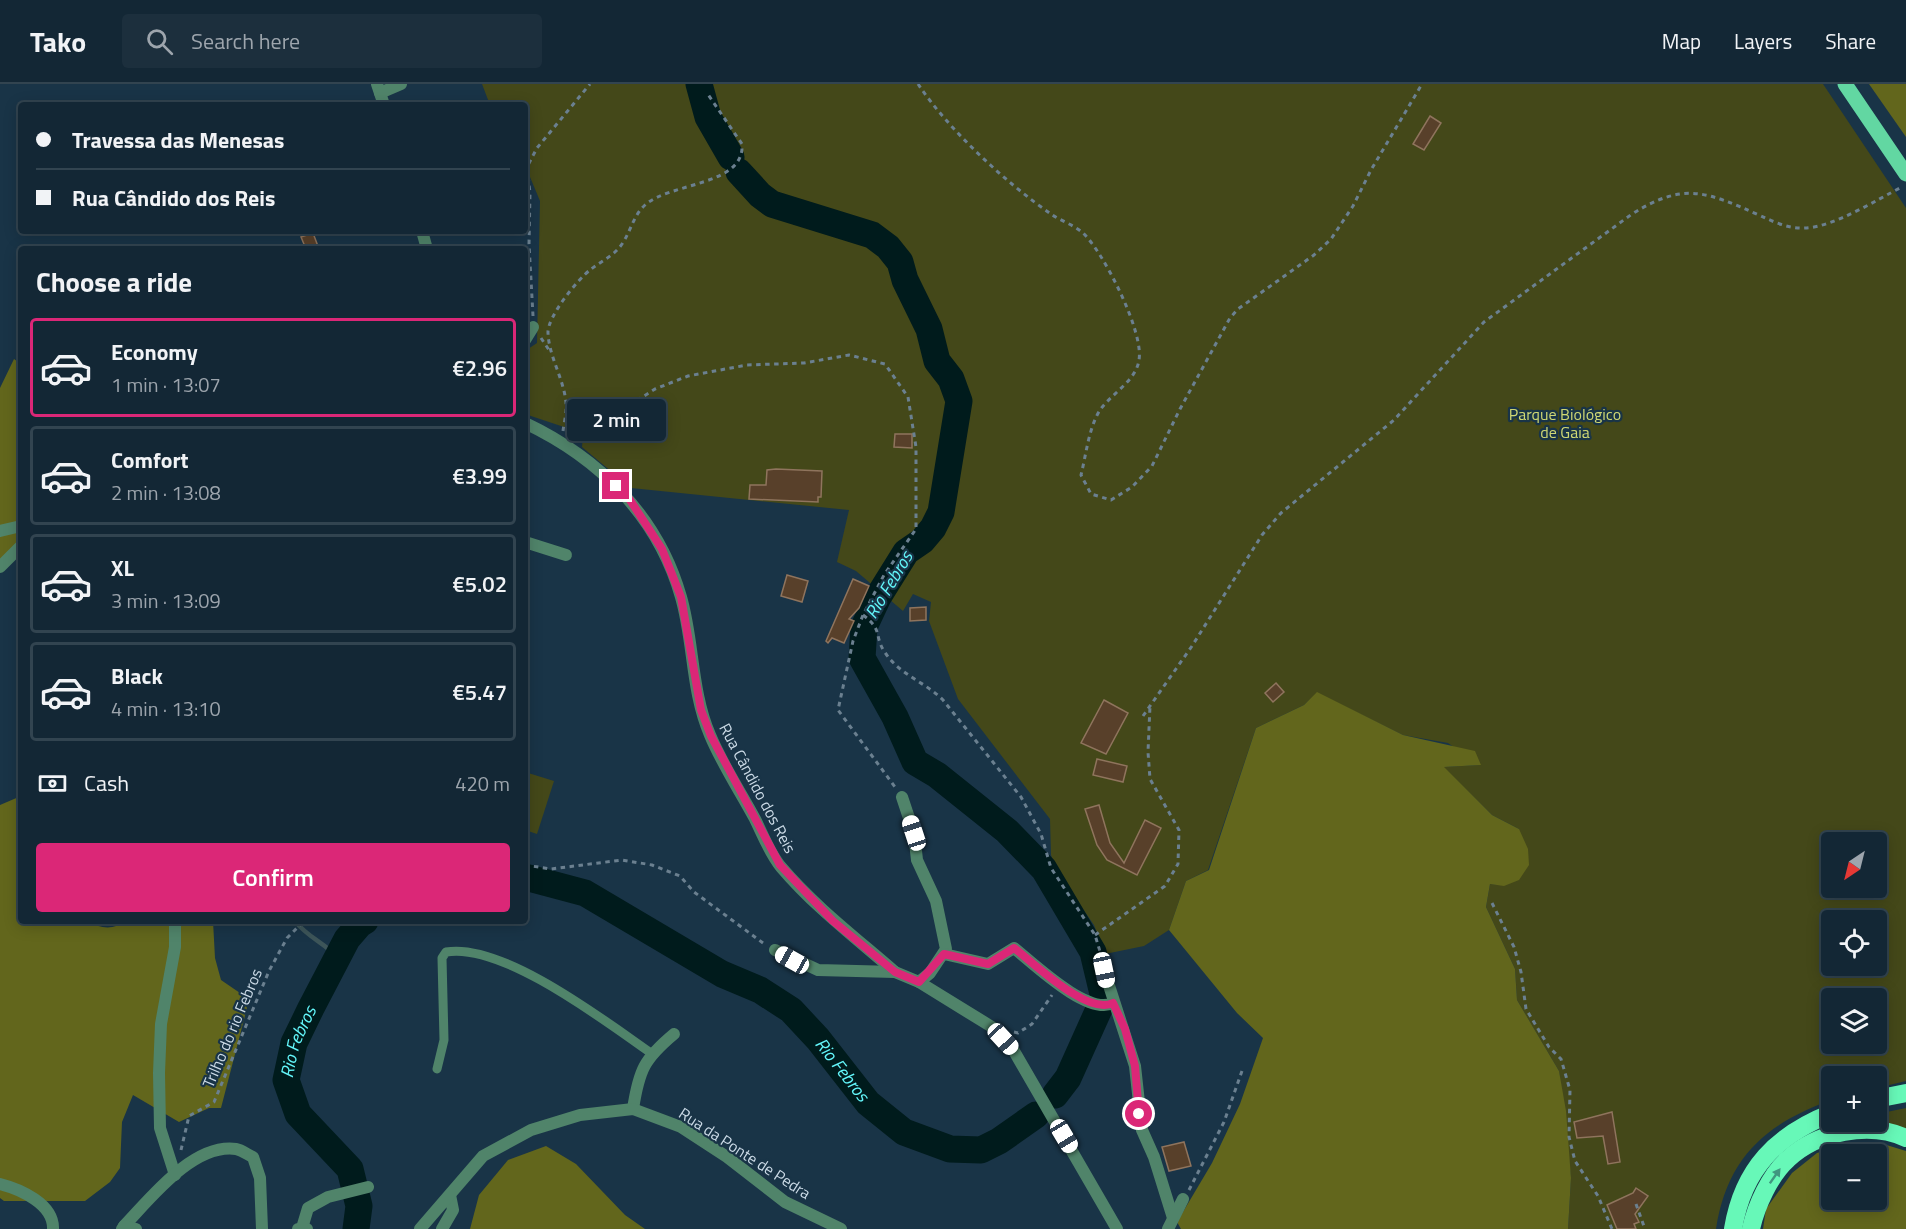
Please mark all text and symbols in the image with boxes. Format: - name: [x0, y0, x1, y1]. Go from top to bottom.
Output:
- search box: [122, 14, 542, 68]
- text: Tako: [30, 20, 86, 63]
- text: Search here: [191, 24, 300, 58]
- icon: search: [143, 25, 176, 58]
- text: Map: [1662, 25, 1701, 57]
- text: Layers: [1734, 25, 1792, 57]
- text: Share: [1825, 25, 1876, 57]
- text: Travessa das Menesas: [72, 123, 285, 157]
- text: Rua Cândido dos Reis: [72, 181, 275, 215]
- text: Choose a ride: [36, 261, 192, 302]
- text: Economy: [111, 335, 198, 369]
- icon: car: [39, 341, 93, 395]
- text: €2.96: [452, 351, 507, 385]
- text: 1 min · 13:07: [111, 369, 221, 400]
- callout: 2 min: [566, 399, 666, 441]
- park label: Parque Biológico de Gaia: [1509, 402, 1621, 444]
- text: 2 min: [592, 404, 641, 435]
- text: Comfort: [111, 443, 189, 477]
- icon: car: [39, 449, 93, 503]
- text: €3.99: [452, 459, 507, 493]
- route end: [602, 472, 629, 499]
- text: 2 min · 13:08: [111, 477, 221, 508]
- water label: Rio Febros: [858, 545, 920, 624]
- text: XL: [111, 551, 134, 585]
- icon: car: [39, 557, 93, 611]
- text: €5.02: [452, 567, 507, 601]
- text: 3 min · 13:09: [111, 585, 221, 616]
- text: Black: [111, 659, 163, 693]
- icon: car: [39, 665, 93, 719]
- text: €5.47: [452, 675, 507, 709]
- text: 4 min · 13:10: [111, 693, 221, 724]
- street label: Rua Cândido dos Reis: [714, 719, 802, 857]
- text: Cash: [84, 766, 129, 800]
- icon: cash: [36, 767, 69, 800]
- text: 420 m: [455, 768, 510, 799]
- car: [900, 813, 928, 853]
- north arrow: [1821, 832, 1887, 898]
- map controls: [1821, 832, 1887, 1210]
- button: Confirm: [36, 843, 510, 912]
- button: locate: [1821, 910, 1887, 976]
- car: [772, 943, 812, 977]
- car: [1091, 951, 1117, 989]
- street label: Trilho do rio Febros: [196, 965, 268, 1091]
- button: layers: [1821, 988, 1887, 1054]
- water label: Rio Febros: [273, 1000, 323, 1080]
- car: [984, 1020, 1022, 1058]
- water label: Rio Febros: [809, 1032, 877, 1108]
- button: +: [1821, 1066, 1887, 1132]
- route start: [1125, 1100, 1152, 1127]
- street label: Rua da Ponte de Pedra: [674, 1101, 816, 1205]
- car: [1047, 1116, 1081, 1156]
- button: −: [1821, 1144, 1887, 1210]
- one-way arrow: [1769, 1169, 1781, 1185]

